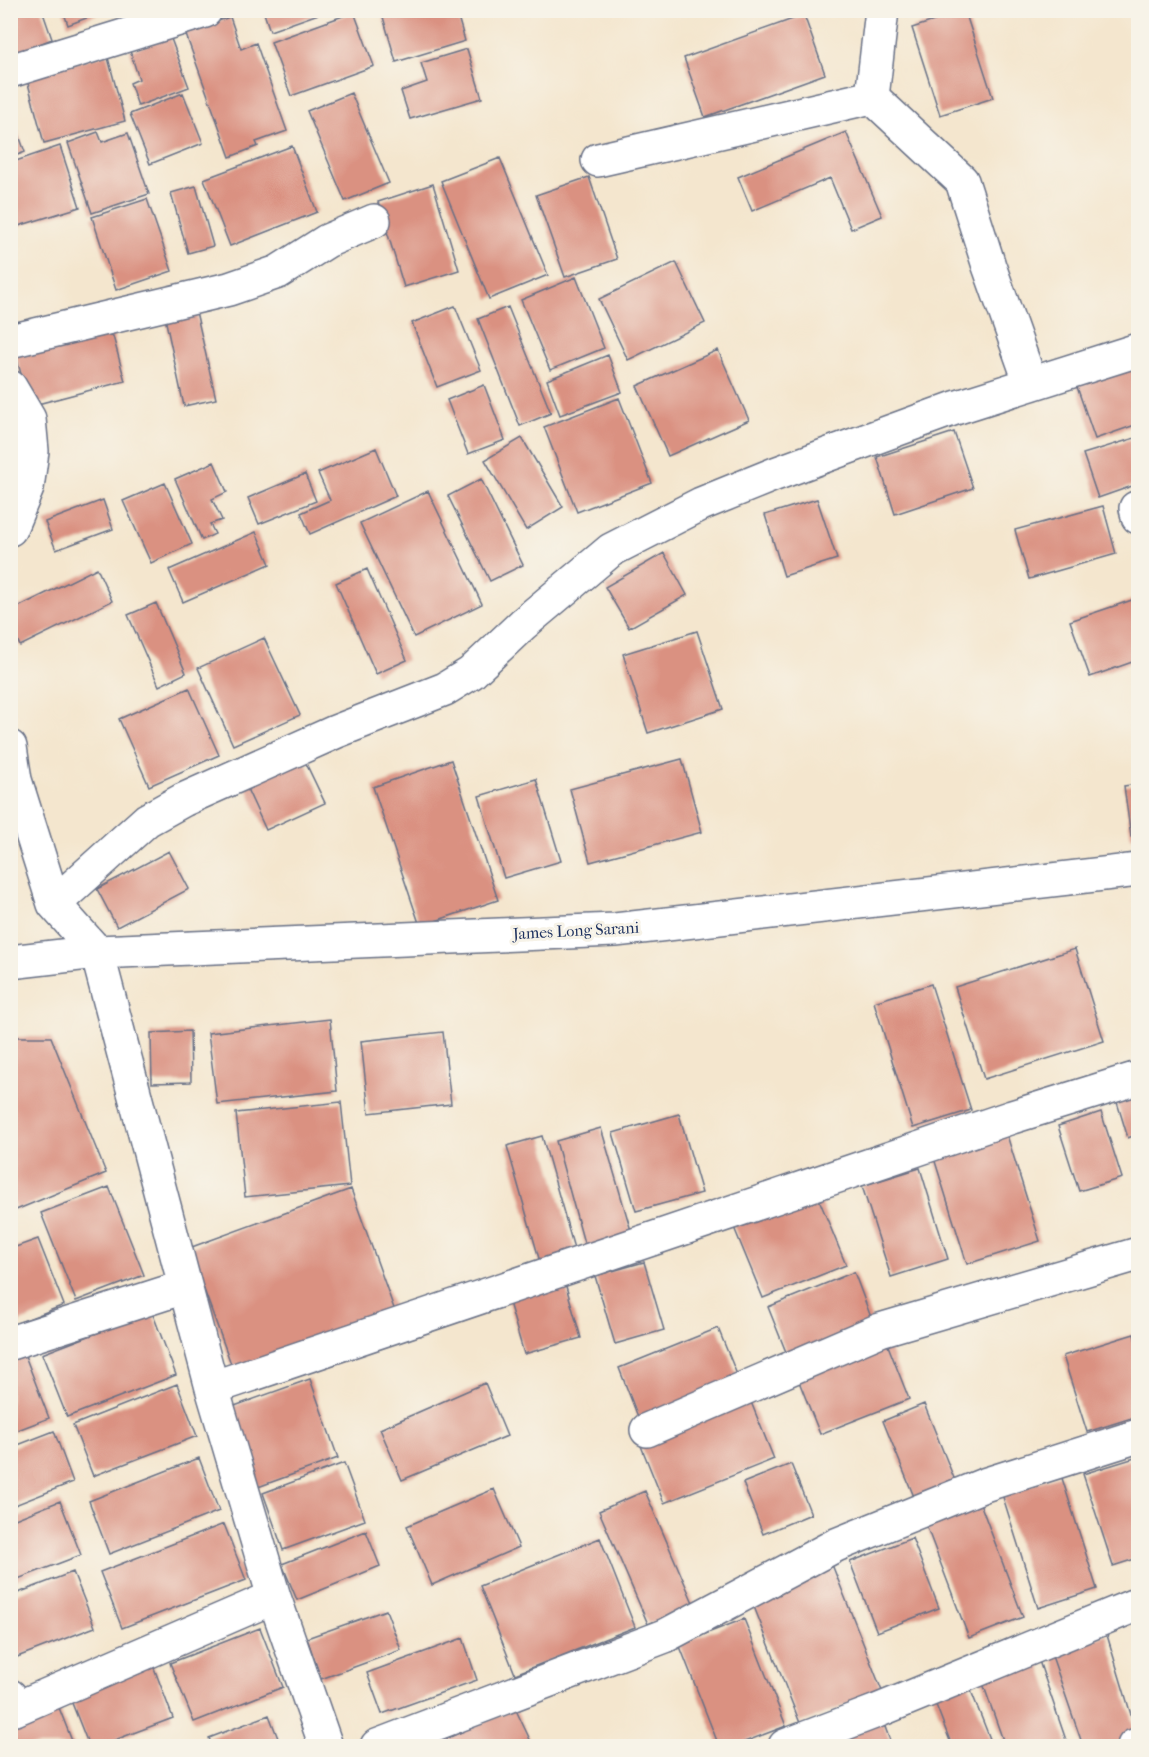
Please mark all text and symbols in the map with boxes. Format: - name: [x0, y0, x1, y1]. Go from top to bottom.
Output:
- street label: James Long Sarani: [510, 918, 640, 943]

